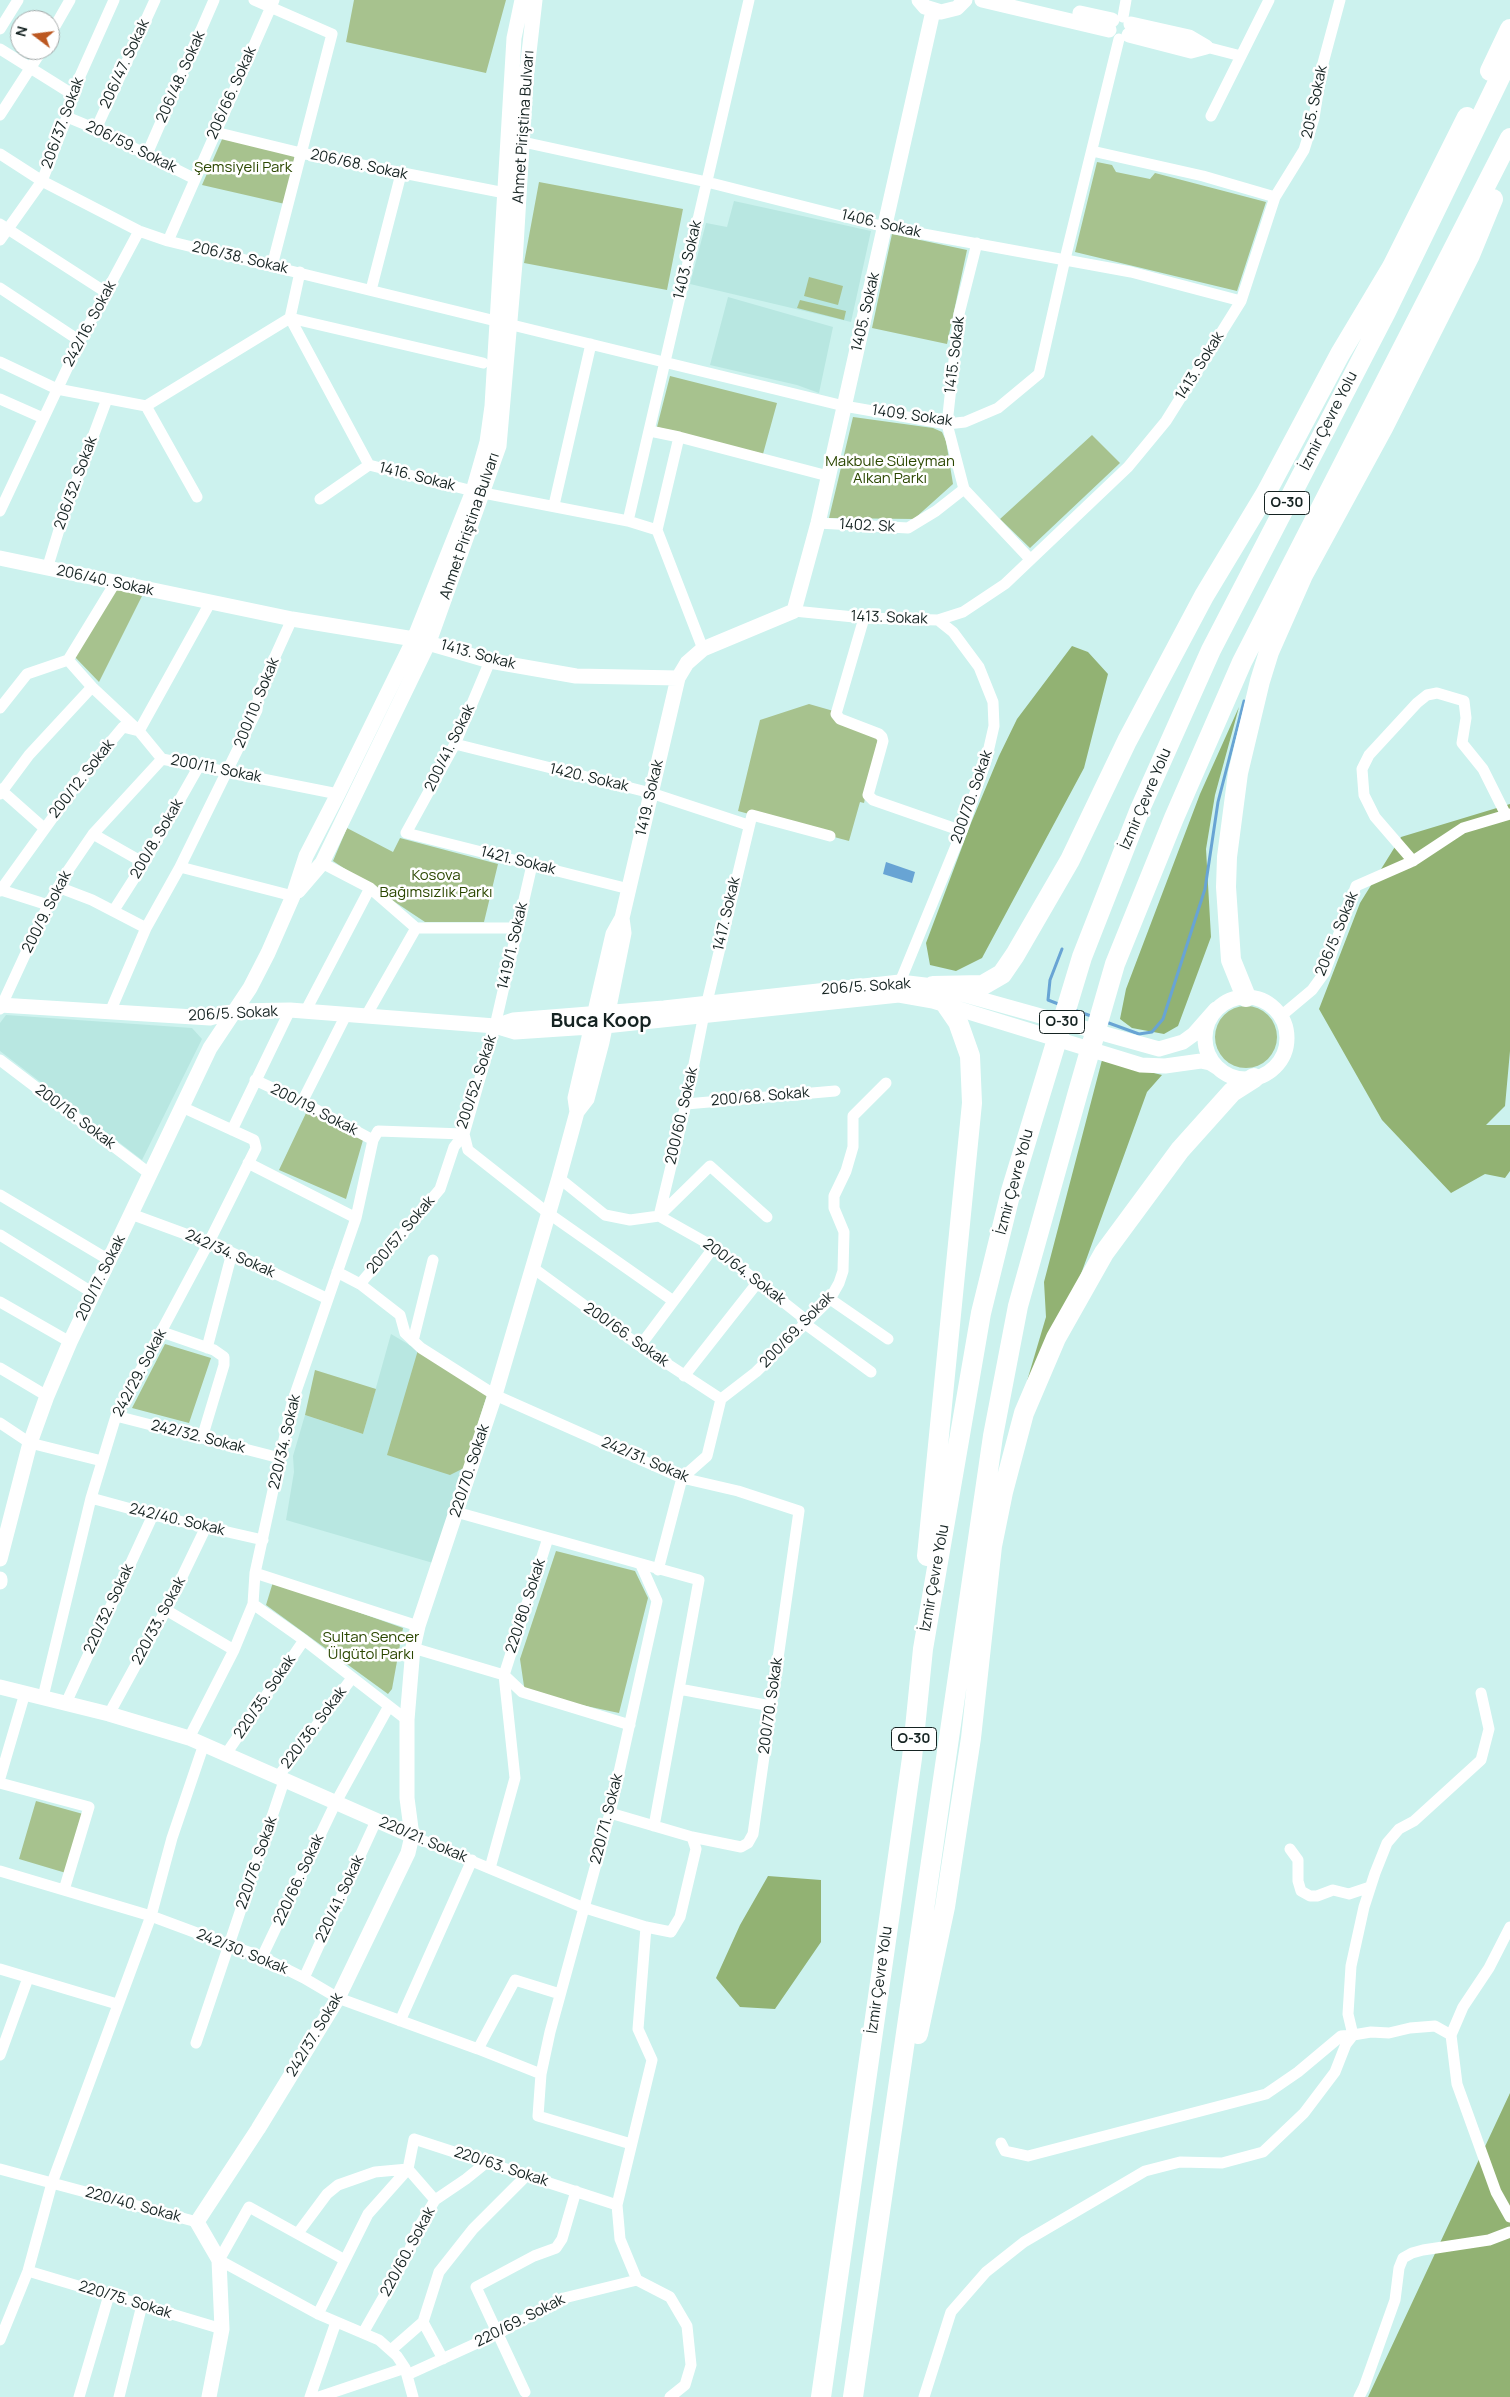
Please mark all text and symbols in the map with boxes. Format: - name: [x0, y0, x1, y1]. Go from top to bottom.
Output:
- north arrow: [10, 10, 60, 60]
- street label: 206/47. Sokak: [96, 17, 154, 111]
- text: N: [11, 24, 31, 39]
- street label: 206/48. Sokak: [153, 28, 209, 126]
- street label: 206/66. Sokak: [204, 44, 260, 142]
- street label: Ahmet Piriştina Bulvarı: [510, 50, 538, 204]
- street label: 205. Sokak: [1298, 64, 1332, 140]
- street label: 206/37. Sokak: [38, 75, 88, 171]
- street label: 206/59. Sokak: [83, 117, 179, 177]
- street label: 206/68. Sokak: [309, 146, 409, 184]
- park label: Şemsiyeli Park: [194, 159, 292, 177]
- street label: 1406. Sokak: [839, 206, 923, 242]
- street label: 1403. Sokak: [670, 219, 706, 301]
- street label: 206/38. Sokak: [190, 238, 290, 278]
- street label: 1405. Sokak: [848, 271, 884, 353]
- street label: 242/16. Sokak: [60, 278, 120, 370]
- street label: 1415. Sokak: [941, 316, 969, 394]
- street label: 1413. Sokak: [1172, 329, 1228, 403]
- street label: İzmir Çevre Yolu: [1296, 369, 1362, 473]
- street label: 1409. Sokak: [871, 401, 953, 431]
- street label: 206/32. Sokak: [51, 434, 101, 532]
- street label: Ahmet Piriştina Bulvarı: [436, 450, 504, 602]
- park label: Makbule Süleyman Alkan Parkı: [825, 453, 955, 488]
- street label: 1416. Sokak: [377, 459, 457, 495]
- road number: O-30: [1264, 492, 1310, 514]
- street label: 1402. Sk: [839, 516, 895, 536]
- street label: 206/40. Sokak: [55, 562, 155, 600]
- street label: 1413. Sokak: [850, 608, 928, 628]
- street label: 1413. Sokak: [438, 636, 518, 674]
- street label: 200/10. Sokak: [231, 655, 283, 751]
- street label: 200/41. Sokak: [421, 701, 479, 795]
- street label: 200/12. Sokak: [46, 736, 118, 822]
- street label: İzmir Çevre Yolu: [1117, 746, 1175, 852]
- street label: 200/70. Sokak: [948, 748, 996, 846]
- street label: 200/11. Sokak: [169, 751, 263, 787]
- street label: 1419. Sokak: [632, 758, 668, 838]
- street label: 1420. Sokak: [548, 760, 630, 796]
- street label: 200/8. Sokak: [127, 796, 187, 882]
- street label: 1421. Sokak: [479, 843, 557, 879]
- park label: Kosova Bağımsızlık Parkı: [380, 867, 492, 902]
- street label: 200/9. Sokak: [19, 868, 75, 956]
- street label: 1417. Sokak: [710, 875, 744, 953]
- street label: 206/5. Sokak: [1312, 889, 1362, 979]
- street label: 1419/1. Sokak: [494, 901, 532, 991]
- street label: 206/5. Sokak: [821, 975, 911, 999]
- street label: 206/5. Sokak: [188, 1003, 278, 1025]
- district label: Buca Koop: [550, 1009, 652, 1033]
- road number: O-30: [1040, 1010, 1084, 1034]
- street label: 200/52. Sokak: [453, 1033, 501, 1131]
- street label: 200/60. Sokak: [662, 1066, 702, 1166]
- street label: 200/19. Sokak: [267, 1080, 361, 1140]
- street label: 200/16. Sokak: [31, 1081, 119, 1153]
- street label: 200/68. Sokak: [710, 1084, 810, 1110]
- street label: İzmir Çevre Yolu: [992, 1127, 1038, 1237]
- street label: 200/57. Sokak: [363, 1192, 439, 1278]
- street label: 242/34. Sokak: [182, 1226, 278, 1282]
- street label: 200/17. Sokak: [72, 1232, 130, 1324]
- street label: 200/64. Sokak: [699, 1235, 789, 1309]
- street label: 200/69. Sokak: [756, 1288, 838, 1372]
- street label: 200/66. Sokak: [580, 1299, 672, 1371]
- street label: 242/29. Sokak: [109, 1326, 171, 1420]
- street label: 220/34. Sokak: [265, 1393, 305, 1491]
- street label: 242/32. Sokak: [149, 1417, 247, 1457]
- street label: 220/70. Sokak: [446, 1422, 494, 1520]
- street label: 242/31. Sokak: [599, 1434, 691, 1486]
- street label: 242/40. Sokak: [127, 1500, 227, 1540]
- street label: İzmir Çevre Yolu: [917, 1523, 953, 1633]
- street label: 220/80. Sokak: [502, 1557, 550, 1655]
- street label: 220/32. Sokak: [80, 1561, 138, 1657]
- street label: 220/33. Sokak: [128, 1574, 190, 1668]
- park label: Sultan Sencer Ülgütol Parkı: [323, 1629, 419, 1664]
- street label: 220/35. Sokak: [230, 1652, 300, 1742]
- street label: 200/70. Sokak: [755, 1656, 787, 1756]
- street label: 220/36. Sokak: [277, 1684, 351, 1772]
- road number: O-30: [892, 1728, 936, 1750]
- street label: 220/71. Sokak: [587, 1772, 627, 1866]
- street label: 220/21. Sokak: [376, 1813, 470, 1867]
- street label: 220/76. Sokak: [233, 1814, 281, 1912]
- street label: 220/66. Sokak: [270, 1831, 328, 1929]
- street label: 220/41. Sokak: [312, 1852, 368, 1946]
- street label: 242/30. Sokak: [194, 1925, 290, 1979]
- street label: İzmir Çevre Yolu: [864, 1925, 896, 2035]
- street label: 242/37. Sokak: [283, 1990, 347, 2080]
- street label: 220/63. Sokak: [452, 2143, 550, 2191]
- street label: 220/40. Sokak: [83, 2184, 183, 2226]
- street label: 220/60. Sokak: [377, 2204, 439, 2300]
- street label: 220/75. Sokak: [76, 2277, 174, 2323]
- street label: 220/69. Sokak: [472, 2291, 568, 2351]

